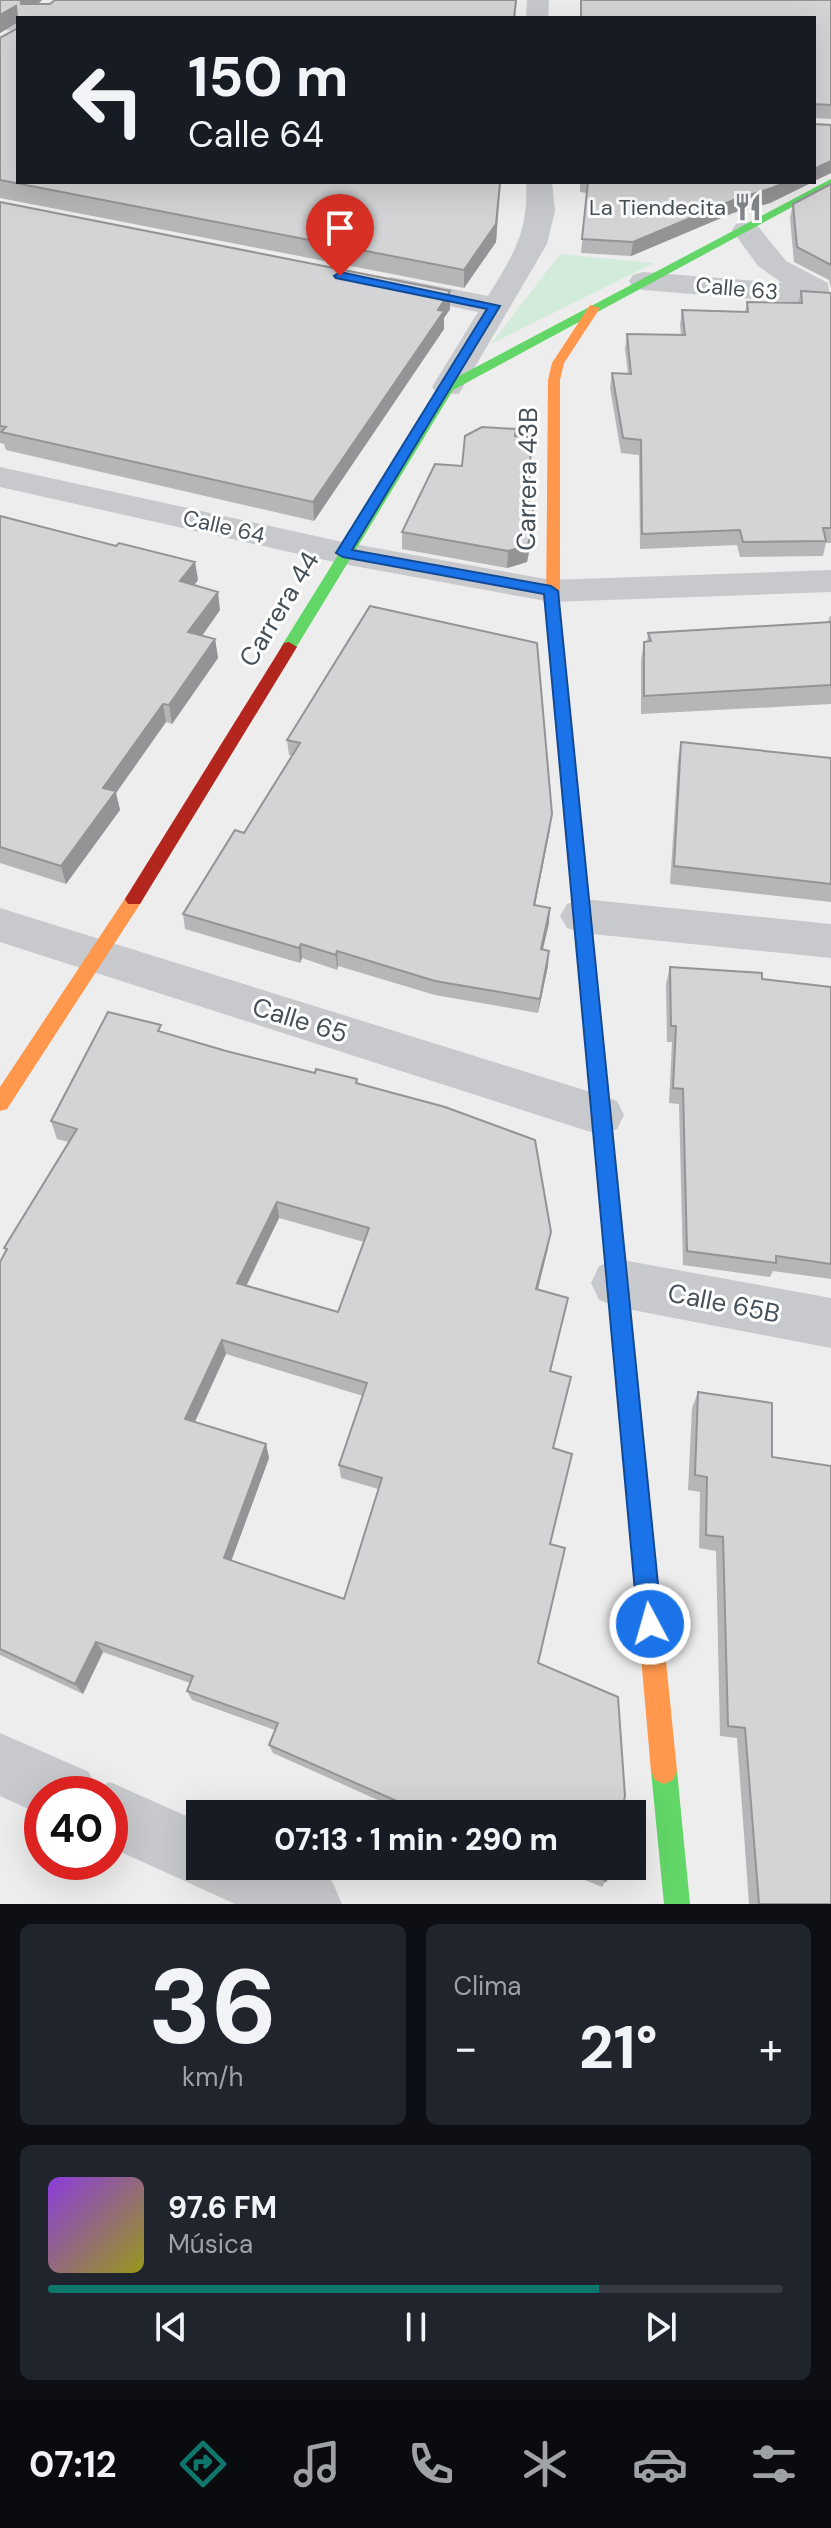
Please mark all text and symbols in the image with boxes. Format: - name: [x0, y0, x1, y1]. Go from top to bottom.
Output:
- text: 150 m: [188, 40, 349, 113]
- icon: left: [56, 48, 160, 152]
- text: Calle 64: [188, 111, 324, 158]
- restaurant icon: La Tiendecita: [733, 192, 763, 222]
- place label: La Tiendecita: [589, 193, 726, 222]
- pin: [306, 194, 374, 276]
- icon: arrive: [318, 206, 362, 250]
- street label: Calle 63: [694, 270, 779, 307]
- street label: Carrera 43B: [509, 407, 545, 551]
- street label: Calle 64: [180, 503, 268, 550]
- street label: Carrera 44: [231, 545, 327, 673]
- street label: Calle 65: [248, 989, 352, 1051]
- street label: Calle 65B: [665, 1275, 783, 1331]
- position arrow: [608, 1582, 692, 1666]
- speed limit sign: 40: [24, 1776, 128, 1880]
- text: 07:13 · 1 min · 290 m: [274, 1820, 558, 1859]
- text: 36: [148, 1940, 277, 2075]
- text: Clima: [454, 1969, 522, 2003]
- text: 21°: [579, 2008, 658, 2087]
- text: −: [454, 2019, 478, 2077]
- text: +: [759, 2019, 783, 2077]
- text: km/h: [182, 2060, 243, 2094]
- text: 97.6 FM: [168, 2188, 277, 2227]
- text: Música: [168, 2227, 253, 2261]
- icon: previous: [149, 2305, 193, 2349]
- icon: pause: [394, 2305, 438, 2349]
- icon: next: [639, 2305, 683, 2349]
- icon: directions: [175, 2436, 231, 2492]
- icon: music: [289, 2436, 345, 2492]
- icon: phone: [403, 2436, 459, 2492]
- icon: climate: [517, 2436, 573, 2492]
- icon: car: [632, 2436, 688, 2492]
- icon: filters: [746, 2436, 802, 2492]
- text: 07:12: [29, 2441, 117, 2488]

